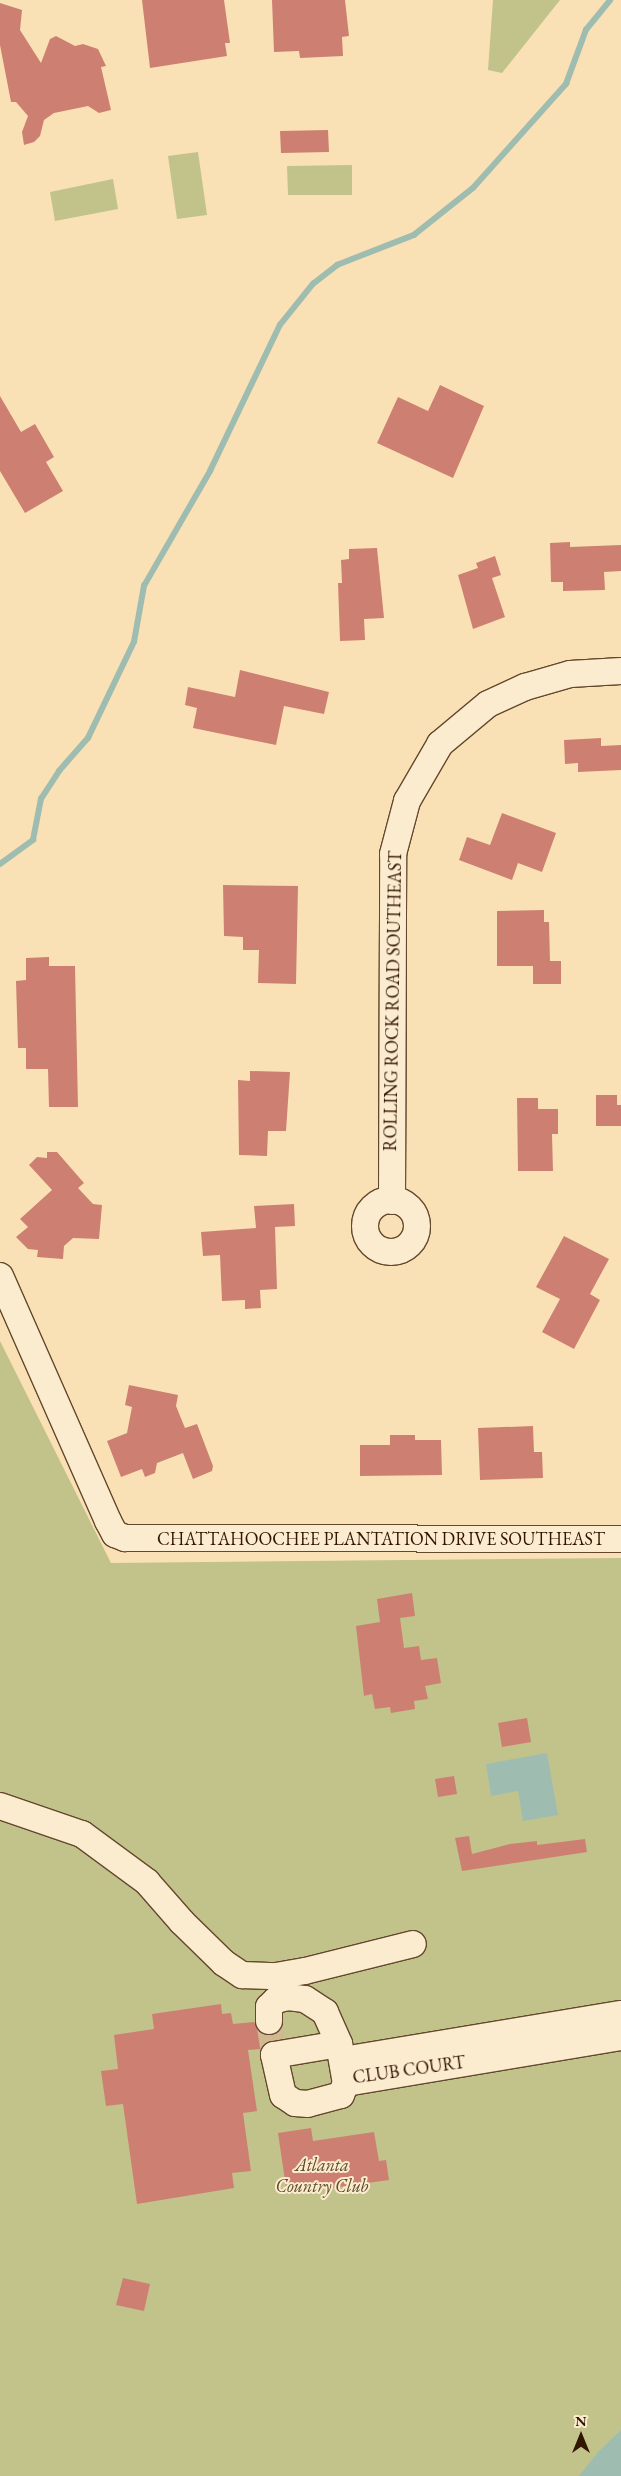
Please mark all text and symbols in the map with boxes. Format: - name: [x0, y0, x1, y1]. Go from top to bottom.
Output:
- street label: ROLLING ROCK ROAD SOUTHEAST: [380, 851, 406, 1151]
- street label: CHATTAHOOCHEE PLANTATION DRIVE SOUTHEAST: [157, 1528, 605, 1550]
- street label: CLUB COURT: [351, 2051, 467, 2089]
- park label: Atlanta Country Club: [276, 2155, 368, 2198]
- north arrow: [556, 2411, 606, 2461]
- text: N: [575, 2412, 587, 2430]

